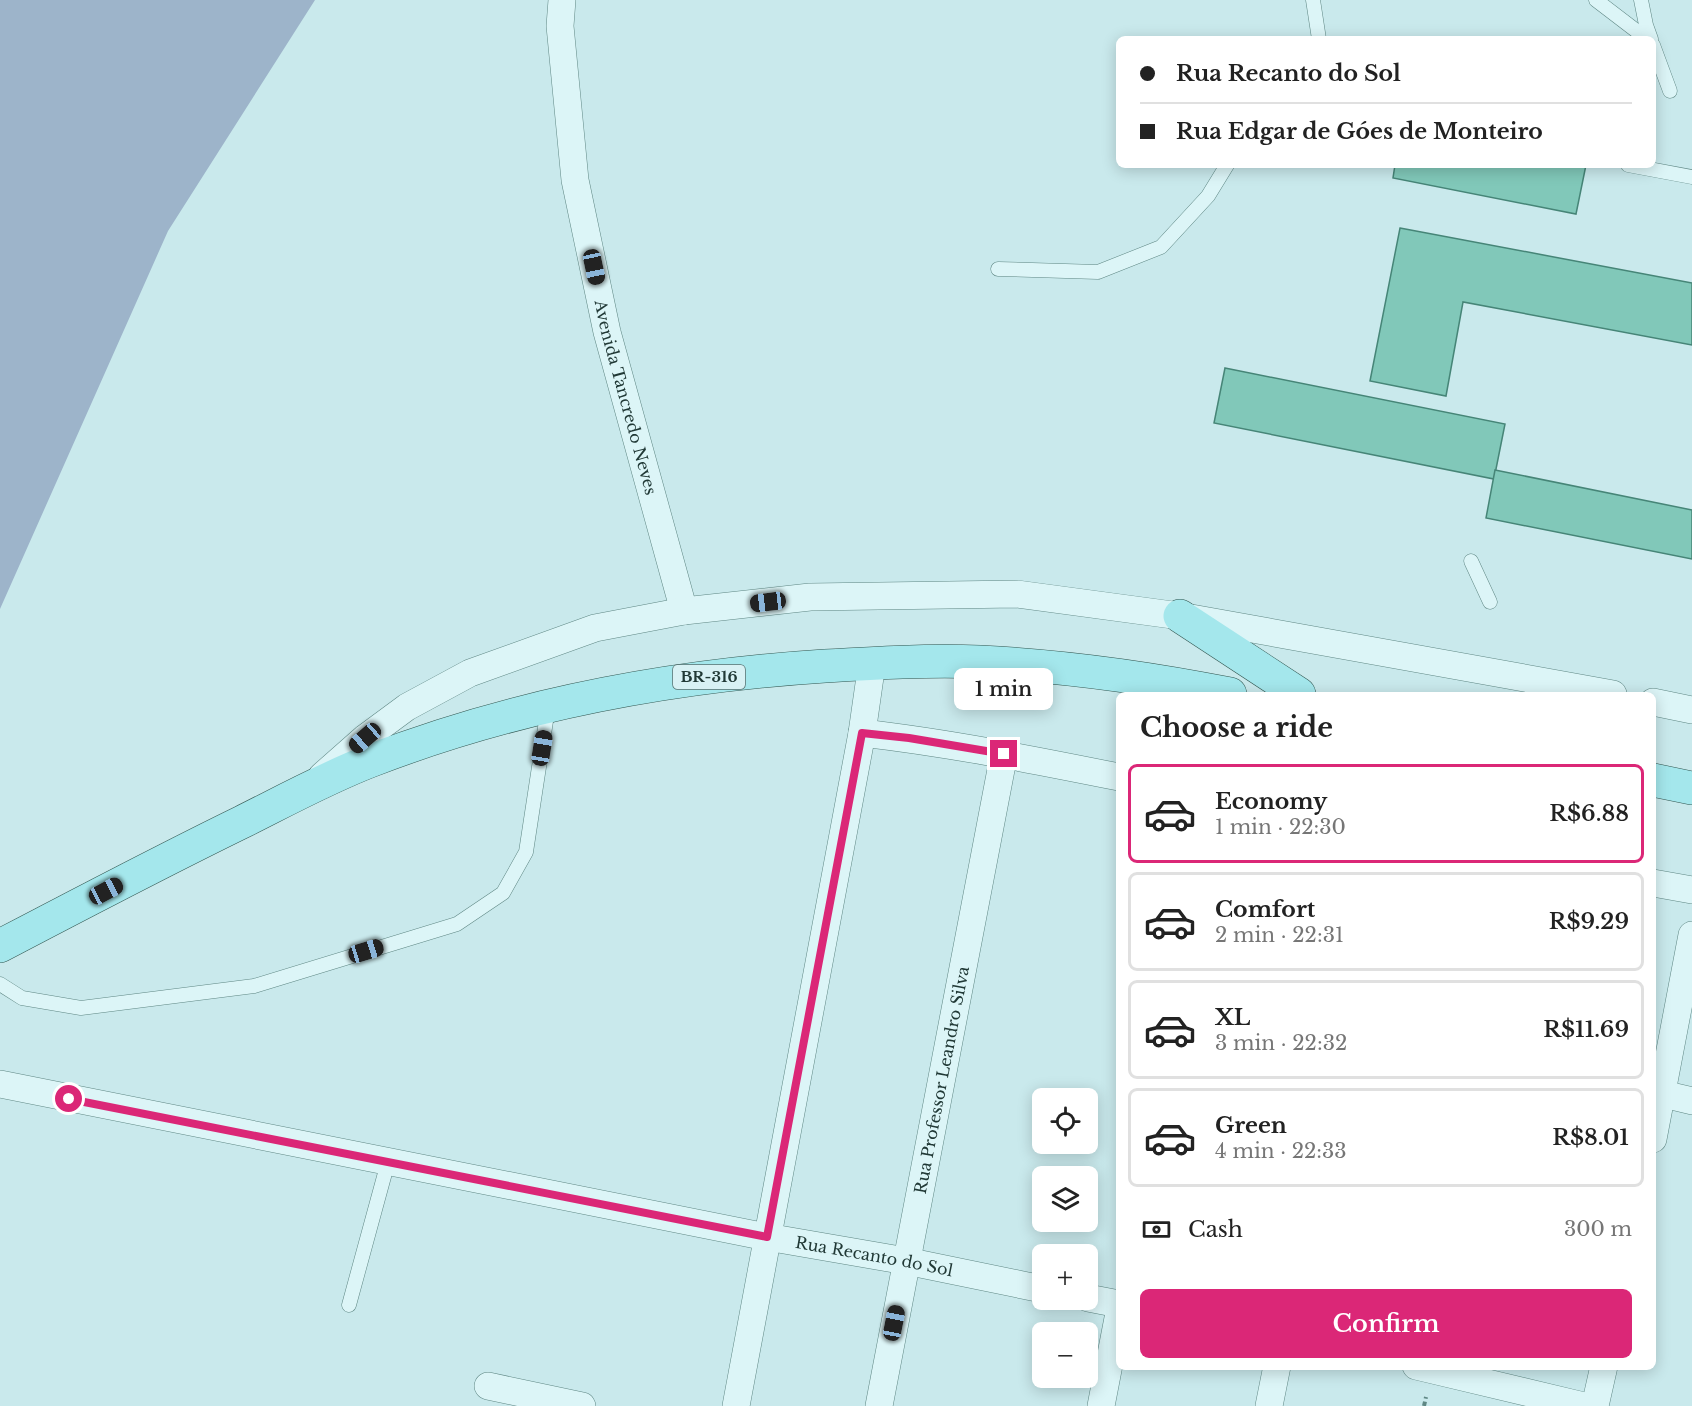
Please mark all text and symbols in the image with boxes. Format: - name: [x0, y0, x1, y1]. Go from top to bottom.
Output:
- text: Rua Recanto do Sol: [1176, 60, 1401, 87]
- text: Rua Edgar de Góes de Monteiro: [1176, 118, 1543, 145]
- car: [581, 248, 607, 286]
- street label: Avenida Tancredo Neves: [590, 297, 661, 497]
- car: [749, 591, 787, 613]
- road number: BR-316: [673, 665, 745, 689]
- callout: 1 min: [954, 667, 1054, 709]
- text: 1 min: [975, 677, 1032, 701]
- text: Choose a ride: [1140, 711, 1333, 744]
- car: [346, 719, 384, 757]
- car: [530, 729, 554, 767]
- route end: [990, 740, 1017, 767]
- icon: car: [1143, 787, 1197, 841]
- text: Economy: [1215, 788, 1327, 815]
- text: R$6.88: [1549, 800, 1629, 827]
- text: 1 min · 22:30: [1215, 815, 1346, 839]
- car: [86, 875, 126, 907]
- icon: car: [1143, 895, 1197, 949]
- text: Comfort: [1215, 896, 1315, 923]
- text: R$9.29: [1549, 908, 1629, 935]
- text: 2 min · 22:31: [1215, 923, 1344, 947]
- car: [346, 937, 386, 965]
- street label: Rua Professor Leandro Silva: [910, 964, 973, 1195]
- icon: car: [1143, 1003, 1197, 1057]
- text: XL: [1215, 1004, 1250, 1031]
- text: R$11.69: [1543, 1016, 1629, 1043]
- text: 3 min · 22:32: [1215, 1031, 1347, 1055]
- route start: [55, 1085, 82, 1112]
- map controls: [1032, 1088, 1098, 1388]
- button: locate: [1032, 1088, 1098, 1154]
- icon: car: [1143, 1111, 1197, 1165]
- text: Green: [1215, 1112, 1287, 1139]
- text: R$8.01: [1552, 1124, 1629, 1151]
- text: 4 min · 22:33: [1215, 1139, 1347, 1163]
- button: layers: [1032, 1166, 1098, 1232]
- icon: cash: [1140, 1213, 1173, 1246]
- text: Cash: [1188, 1216, 1243, 1243]
- text: 300 m: [1564, 1217, 1632, 1241]
- street label: Rua Recanto do Sol: [794, 1232, 955, 1280]
- button: +: [1032, 1244, 1098, 1310]
- button: Confirm: [1140, 1289, 1632, 1358]
- car: [882, 1304, 906, 1342]
- button: −: [1032, 1322, 1098, 1388]

